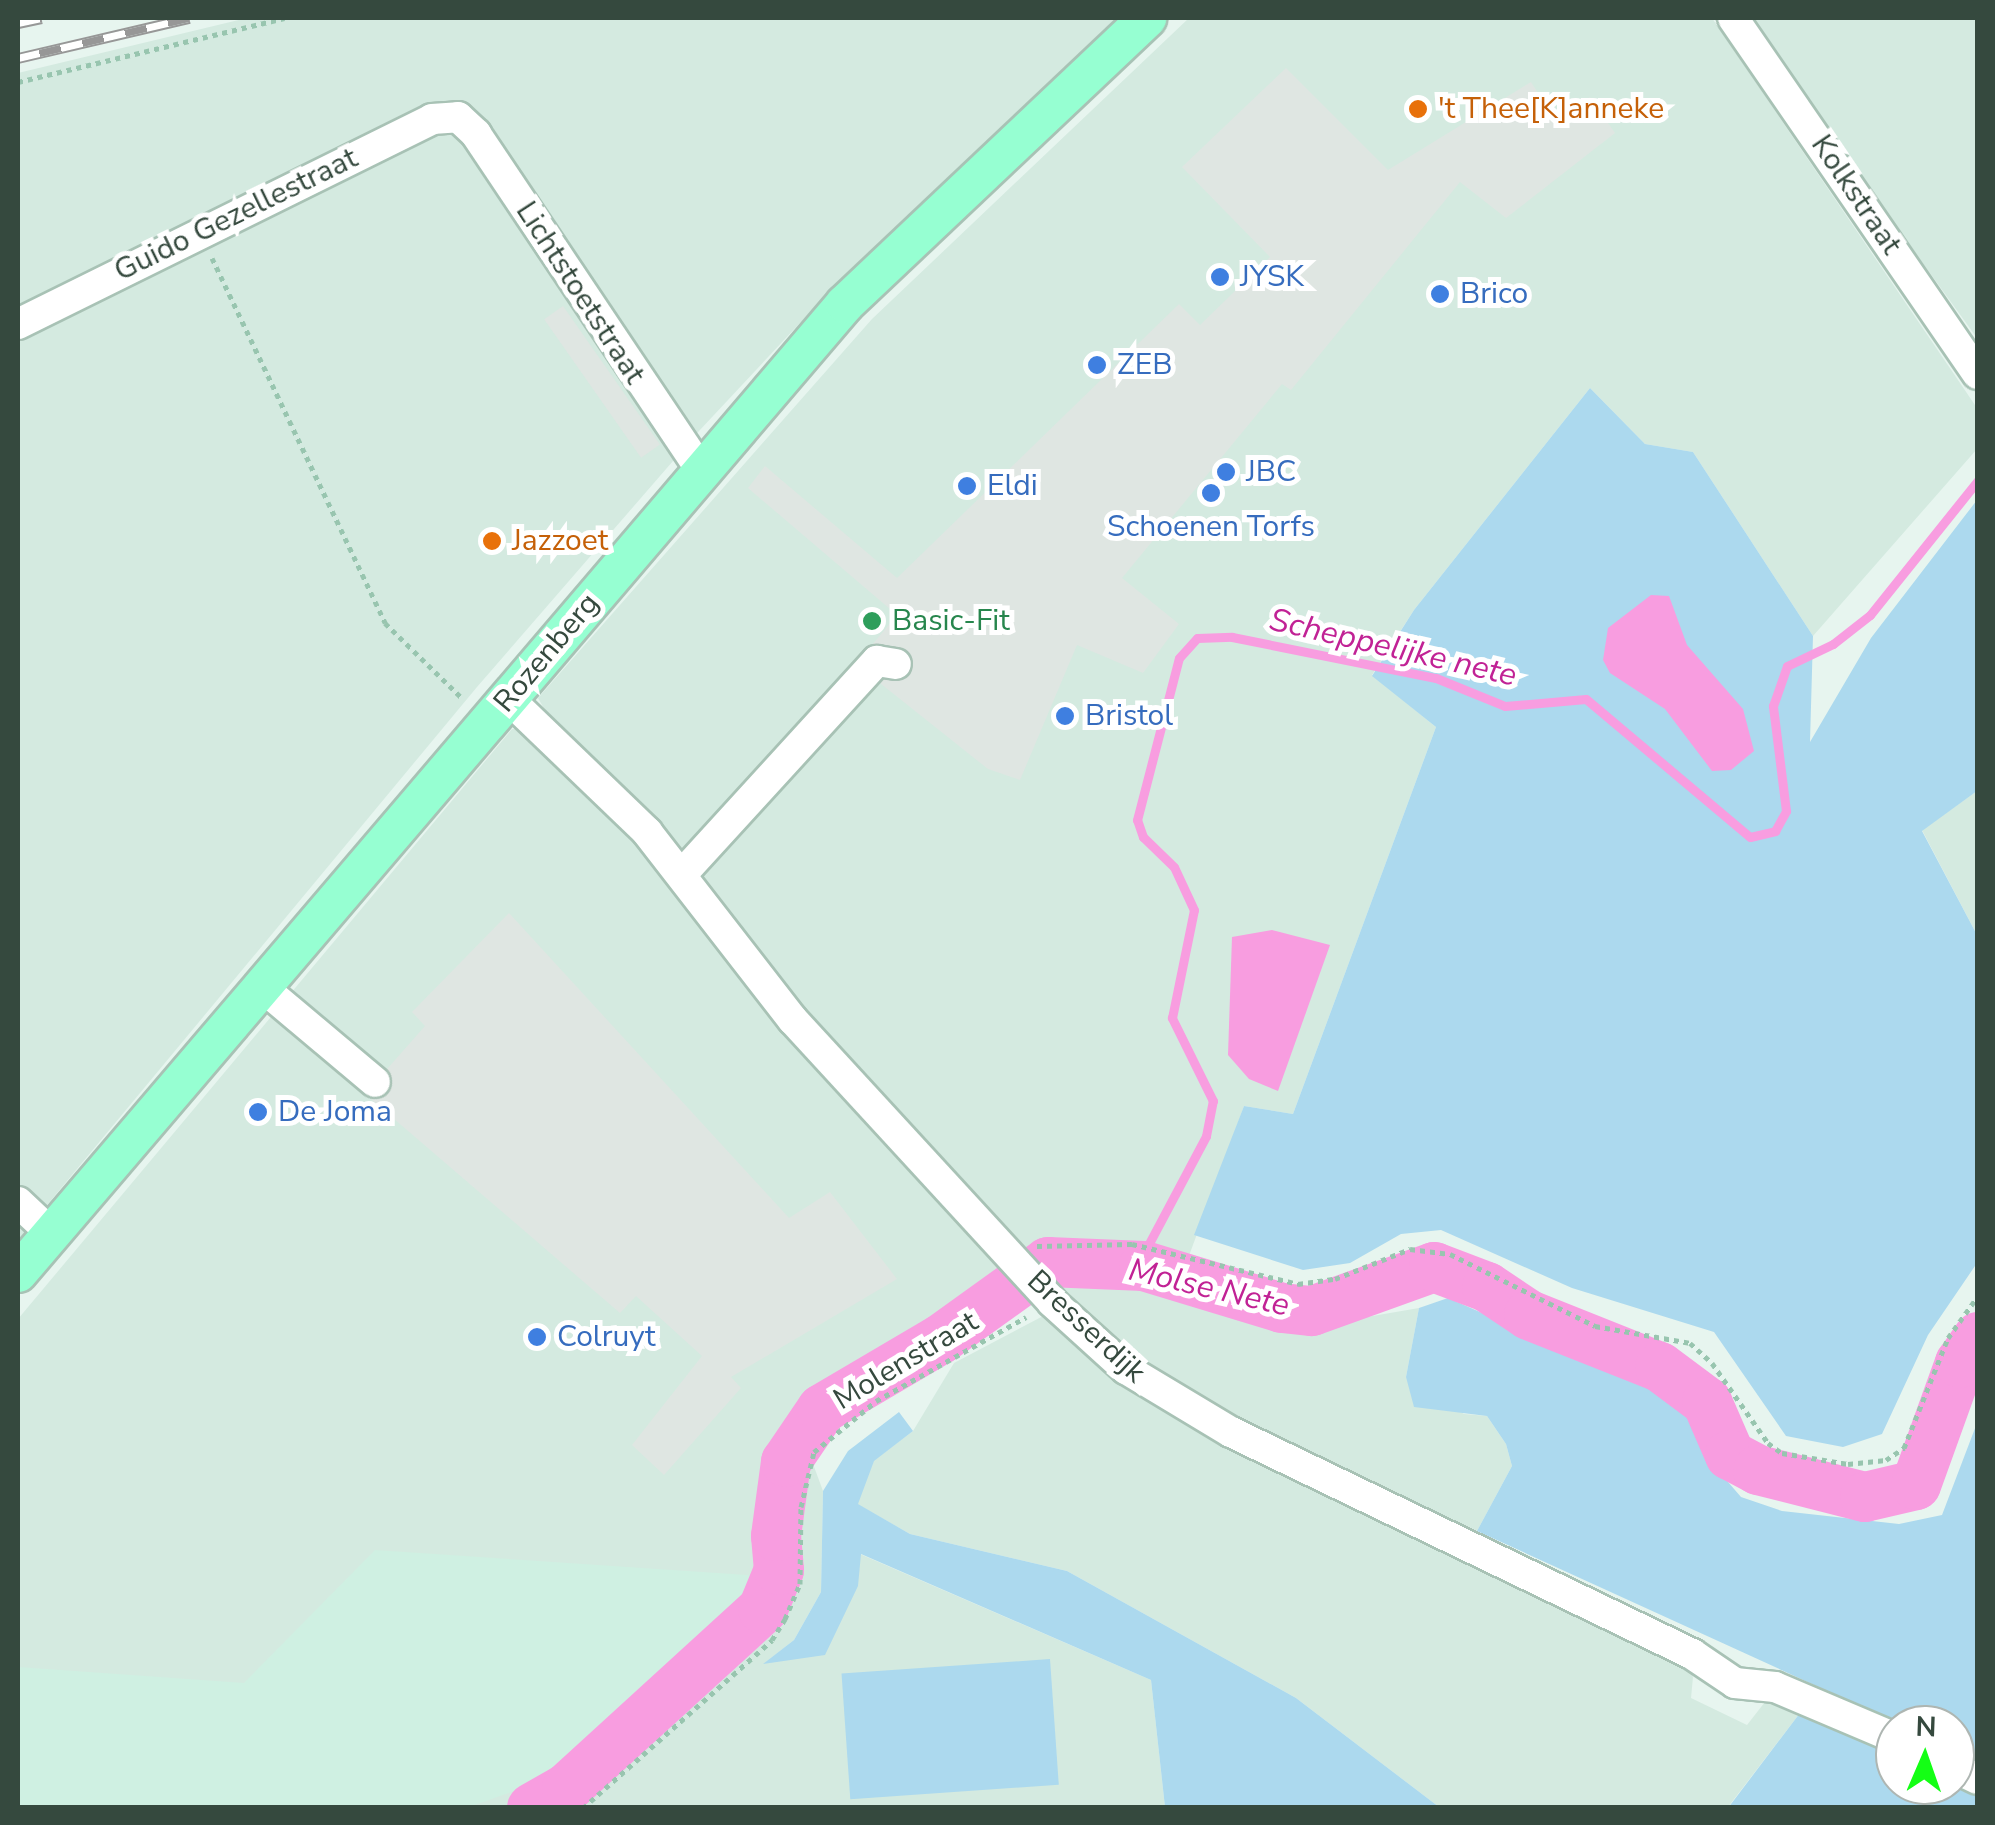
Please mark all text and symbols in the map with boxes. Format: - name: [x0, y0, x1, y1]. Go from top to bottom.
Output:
- place label: 't Thee[K]anneke: [1438, 91, 1664, 127]
- marker: 't Thee[K]anneke: [1407, 98, 1429, 120]
- street label: Kolkstraat: [1803, 128, 1909, 262]
- street label: Guido Gezellestraat: [109, 141, 363, 289]
- street label: Lichtstoetstraat: [508, 195, 652, 391]
- place label: JYSK: [1240, 259, 1304, 295]
- marker: JYSK: [1209, 266, 1231, 288]
- place label: Brico: [1460, 276, 1528, 312]
- marker: Brico: [1429, 283, 1451, 305]
- place label: ZEB: [1117, 347, 1172, 383]
- marker: ZEB: [1086, 354, 1108, 376]
- place label: JBC: [1246, 454, 1296, 490]
- marker: JBC: [1215, 461, 1237, 483]
- place label: Eldi: [987, 468, 1038, 504]
- marker: Eldi: [956, 475, 978, 497]
- marker: Schoenen Torfs: [1200, 482, 1222, 504]
- place label: Schoenen Torfs: [1107, 509, 1315, 545]
- place label: Jazzoet: [512, 523, 608, 559]
- marker: Jazzoet: [481, 530, 503, 552]
- street label: Rozenberg: [487, 586, 607, 720]
- water label: Scheppelijke nete: [1266, 601, 1520, 695]
- place label: Basic-Fit: [892, 603, 1010, 639]
- marker: Basic-Fit: [861, 610, 883, 632]
- place label: Bristol: [1085, 698, 1173, 734]
- marker: Bristol: [1054, 705, 1076, 727]
- place label: De Joma: [278, 1094, 392, 1130]
- marker: De Joma: [247, 1101, 269, 1123]
- water label: Molse Nete: [1125, 1251, 1293, 1325]
- street label: Bresserdijk: [1019, 1263, 1153, 1391]
- street label: Molenstraat: [827, 1304, 985, 1418]
- place label: Colruyt: [557, 1319, 655, 1355]
- marker: Colruyt: [526, 1326, 548, 1348]
- north arrow: [1875, 1705, 1975, 1805]
- text: N: [1915, 1708, 1937, 1746]

